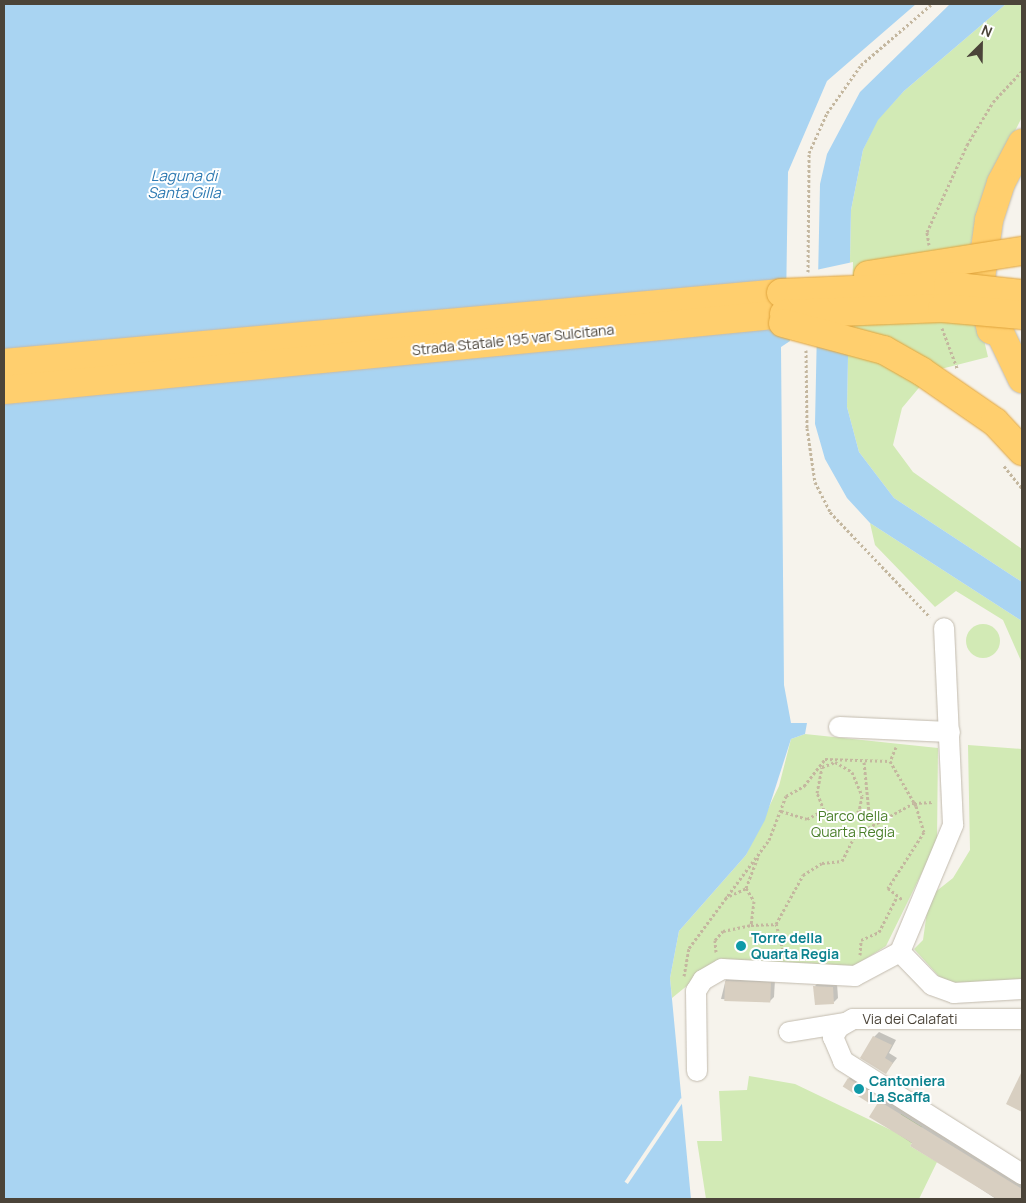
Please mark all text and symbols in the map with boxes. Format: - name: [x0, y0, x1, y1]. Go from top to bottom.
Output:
- north arrow: [956, 20, 1006, 70]
- text: N: [979, 20, 995, 41]
- water label: Laguna di Santa Gilla: [147, 166, 221, 201]
- street label: Strada Statale 195 var Sulcitana: [411, 321, 615, 359]
- park label: Parco della Quarta Regia: [811, 808, 895, 840]
- place label: Torre della Quarta Regia: [751, 930, 839, 962]
- marker: Torre della Quarta Regia: [735, 940, 747, 952]
- street label: Via dei Calafati: [863, 1011, 957, 1027]
- place label: Cantoniera La Scaffa: [869, 1073, 945, 1106]
- marker: Cantoniera La Scaffa: [853, 1083, 865, 1095]

